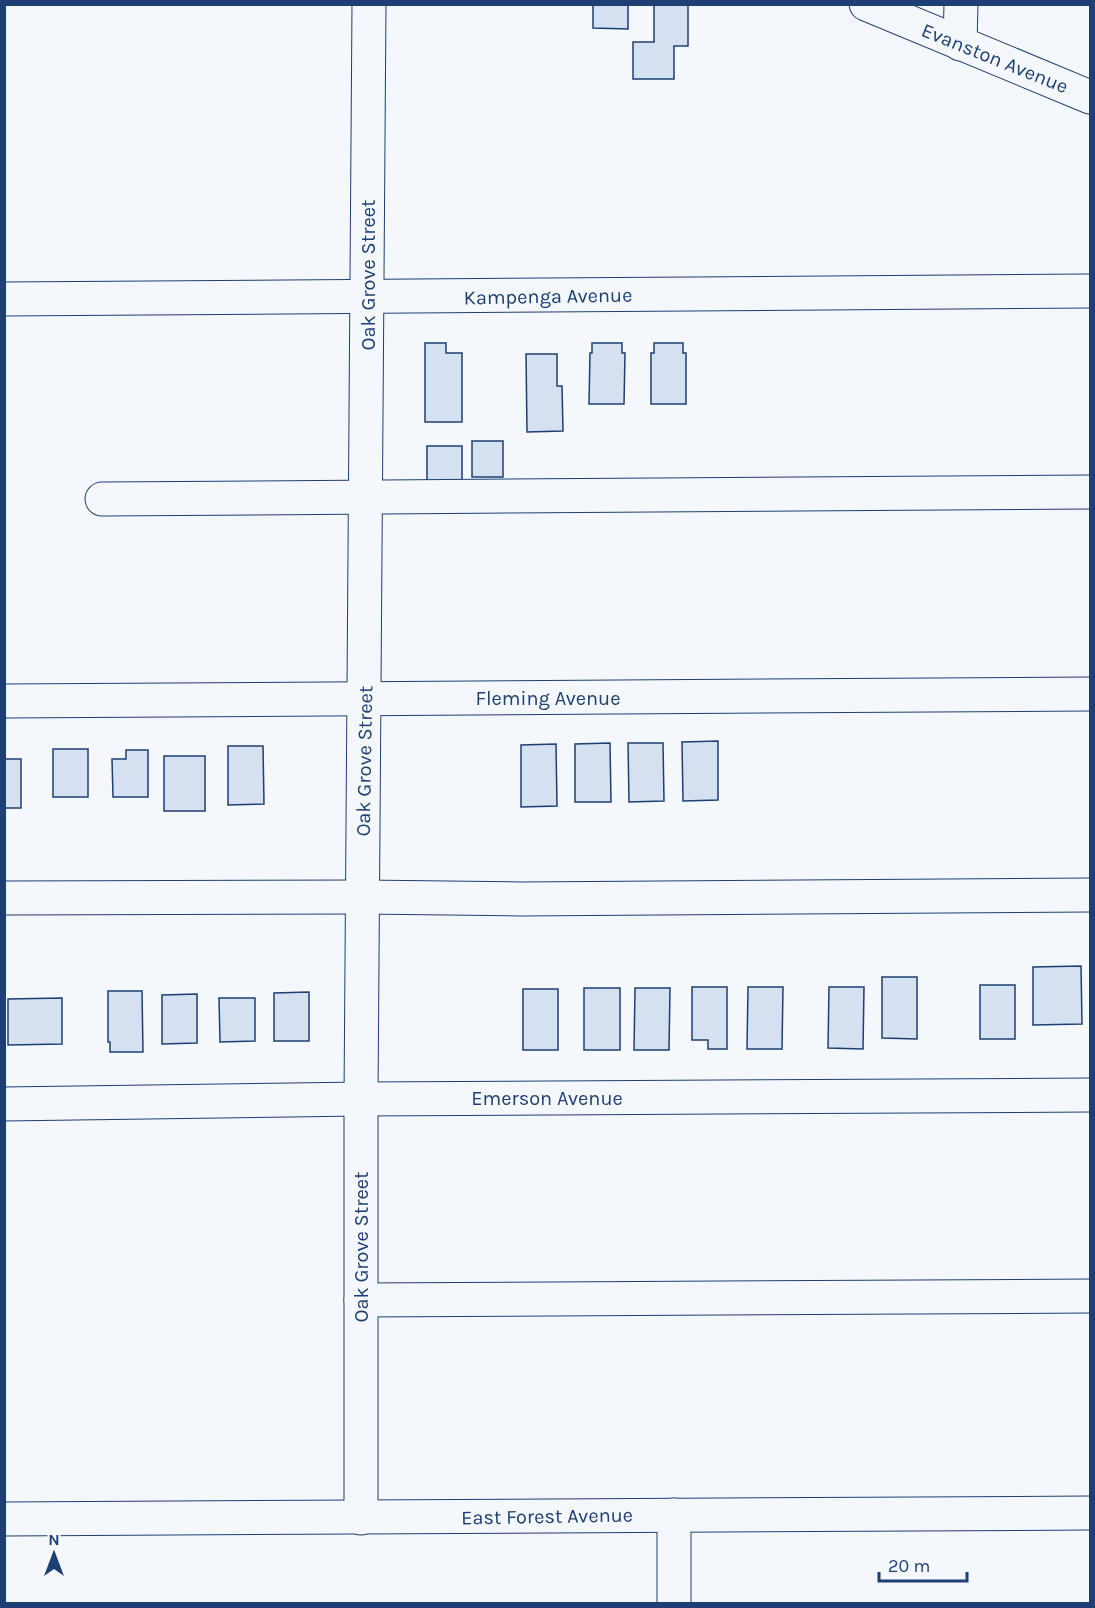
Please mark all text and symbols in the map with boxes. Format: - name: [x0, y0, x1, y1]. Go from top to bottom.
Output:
- street label: Evanston Avenue: [918, 19, 1071, 98]
- street label: Oak Grove Street: [357, 199, 380, 350]
- street label: Kampenga Avenue: [463, 284, 633, 309]
- street label: Oak Grove Street: [352, 685, 377, 837]
- street label: Fleming Avenue: [476, 687, 620, 710]
- street label: Emerson Avenue: [471, 1087, 623, 1110]
- street label: Oak Grove Street: [350, 1171, 373, 1322]
- street label: East Forest Avenue: [461, 1504, 633, 1529]
- north arrow: [24, 1524, 84, 1584]
- text: N: [48, 1530, 60, 1549]
- scale bar: [879, 1545, 968, 1583]
- text: 20 m: [888, 1555, 930, 1577]

